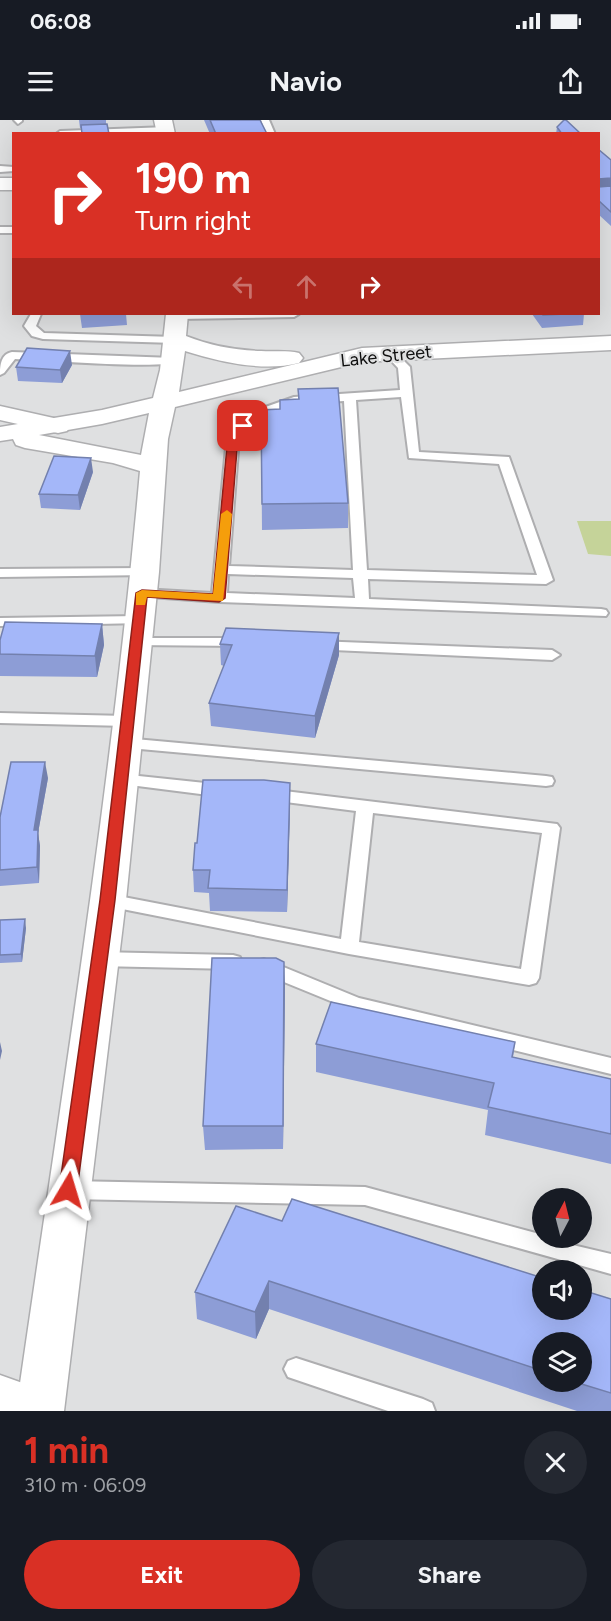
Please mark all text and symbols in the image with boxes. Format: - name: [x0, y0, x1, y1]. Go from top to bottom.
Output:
- text: 06:08: [30, 8, 91, 35]
- icon: menu: [24, 65, 57, 98]
- text: Navio: [269, 65, 342, 98]
- icon: share: [554, 65, 587, 98]
- text: 190 m: [135, 153, 251, 204]
- icon: right: [36, 156, 114, 234]
- text: Turn right: [135, 204, 251, 237]
- icon: left: [227, 270, 260, 303]
- icon: ahead: [290, 270, 323, 303]
- icon: right: [353, 270, 386, 303]
- street label: Lake Street: [339, 340, 433, 372]
- pin: [217, 400, 268, 451]
- icon: arrive: [226, 409, 259, 442]
- position arrow: [36, 1158, 100, 1222]
- north arrow: [532, 1188, 592, 1248]
- map controls: [532, 1188, 592, 1392]
- button: sound: [532, 1260, 592, 1320]
- button: layers: [532, 1332, 592, 1392]
- text: 1 min: [24, 1429, 109, 1472]
- button: close: [524, 1431, 587, 1494]
- text: 310 m · 06:09: [24, 1473, 146, 1497]
- button: Exit: [24, 1540, 300, 1609]
- button: Share: [312, 1540, 587, 1609]

